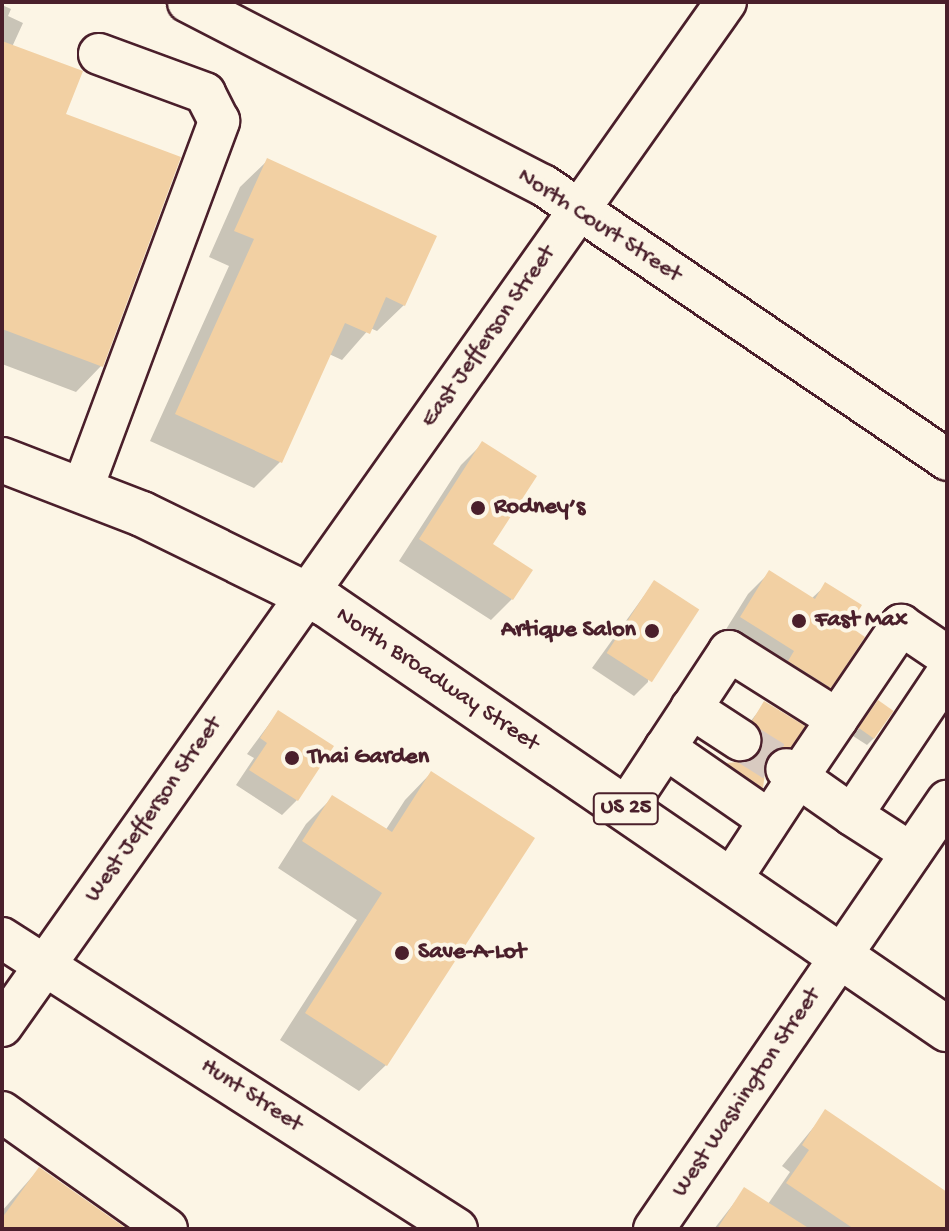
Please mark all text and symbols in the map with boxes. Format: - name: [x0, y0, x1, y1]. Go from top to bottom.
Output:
- street label: North Court Street: [512, 162, 686, 290]
- street label: East Jefferson Street: [415, 240, 563, 434]
- place label: Rodney’s: [494, 494, 585, 522]
- marker: Rodney’s: [469, 499, 487, 517]
- street label: North Broadway Street: [330, 601, 544, 759]
- place label: Fast Max: [815, 607, 908, 635]
- marker: Fast Max: [790, 612, 808, 630]
- place label: Artique Salon: [501, 617, 636, 645]
- marker: Artique Salon: [643, 622, 661, 640]
- street label: West Jefferson Street: [79, 712, 229, 908]
- place label: Thai Garden: [308, 744, 429, 772]
- marker: Thai Garden: [283, 749, 301, 767]
- road number: US 25: [592, 791, 660, 827]
- place label: Save-A-Lot: [418, 939, 526, 967]
- marker: Save-A-Lot: [393, 944, 411, 962]
- street label: West Washington Street: [666, 983, 828, 1203]
- street label: Hunt Street: [195, 1052, 307, 1140]

